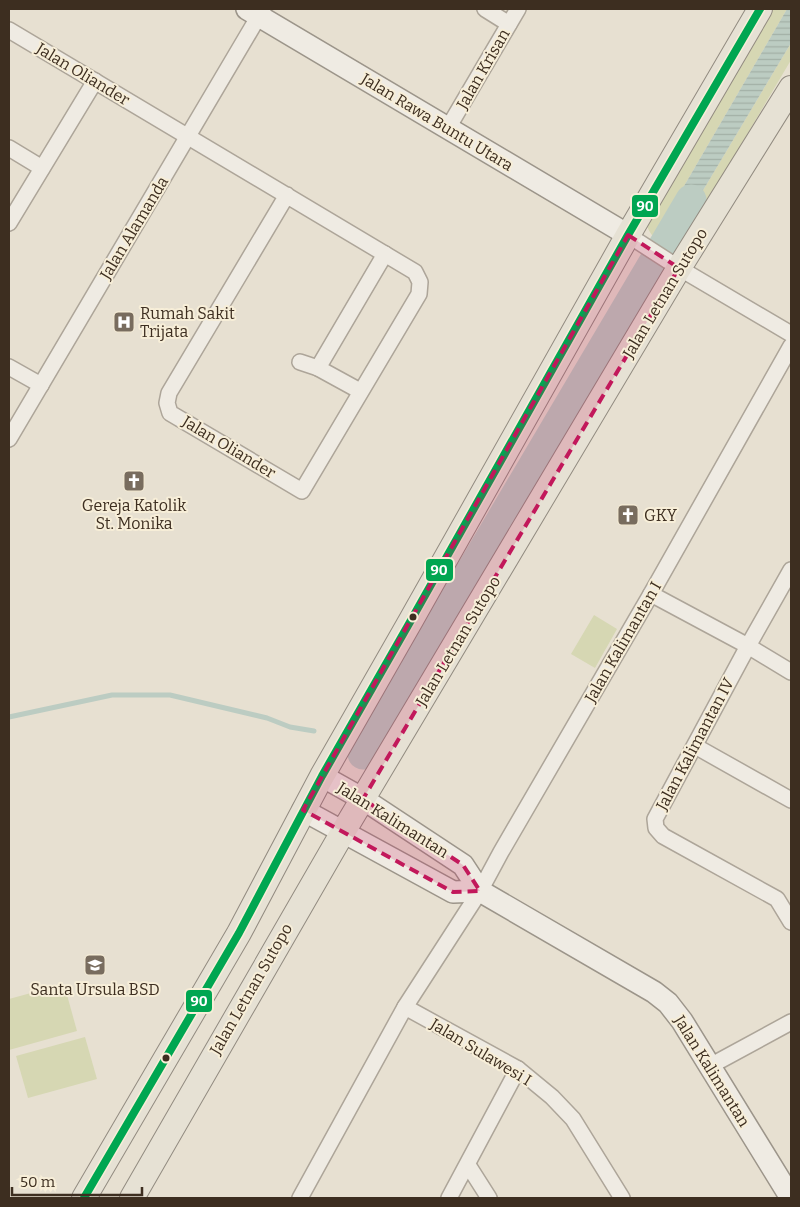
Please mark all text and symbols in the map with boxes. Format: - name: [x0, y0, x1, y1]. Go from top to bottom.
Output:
- street label: Jalan Krisan: [452, 26, 514, 113]
- street label: Jalan Oliander: [32, 38, 133, 109]
- street label: Jalan Rawa Buntu Utara: [357, 69, 517, 175]
- street label: Jalan Alamanda: [95, 173, 172, 284]
- line badge: 90: [631, 194, 659, 218]
- text: 90: [636, 198, 654, 215]
- street label: Jalan Letnan Sutopo: [618, 225, 711, 362]
- place label: Rumah Sakit Trijata: [140, 304, 235, 341]
- hospital icon: Rumah Sakit Trijata: [112, 310, 136, 334]
- street label: Jalan Oliander: [178, 411, 279, 482]
- church icon: Gereja Katolik St. Monika: [122, 469, 146, 493]
- place label: Gereja Katolik St. Monika: [82, 496, 186, 533]
- church icon: GKY: [616, 503, 640, 527]
- place label: GKY: [644, 506, 678, 525]
- line badge: 90: [425, 558, 454, 582]
- text: 90: [430, 562, 448, 579]
- street label: Jalan Letnan Sutopo: [411, 573, 504, 710]
- street label: Jalan Kalimantan I: [580, 578, 665, 707]
- unlabelled marker: [408, 612, 418, 622]
- street label: Jalan Kalimantan IV: [652, 674, 738, 814]
- street label: Jalan Kalimantan: [333, 778, 452, 862]
- street label: Jalan Letnan Sutopo: [205, 920, 296, 1059]
- school or university icon: Santa Ursula BSD: [83, 953, 107, 977]
- place label: Santa Ursula BSD: [30, 980, 160, 999]
- line badge: 90: [185, 989, 213, 1013]
- text: 90: [190, 993, 208, 1010]
- street label: Jalan Kalimantan: [670, 1011, 754, 1130]
- street label: Jalan Sulawesi I: [426, 1014, 535, 1090]
- unlabelled marker: [161, 1053, 171, 1063]
- scale bar: [12, 1164, 142, 1196]
- text: 50 m: [20, 1173, 56, 1191]

